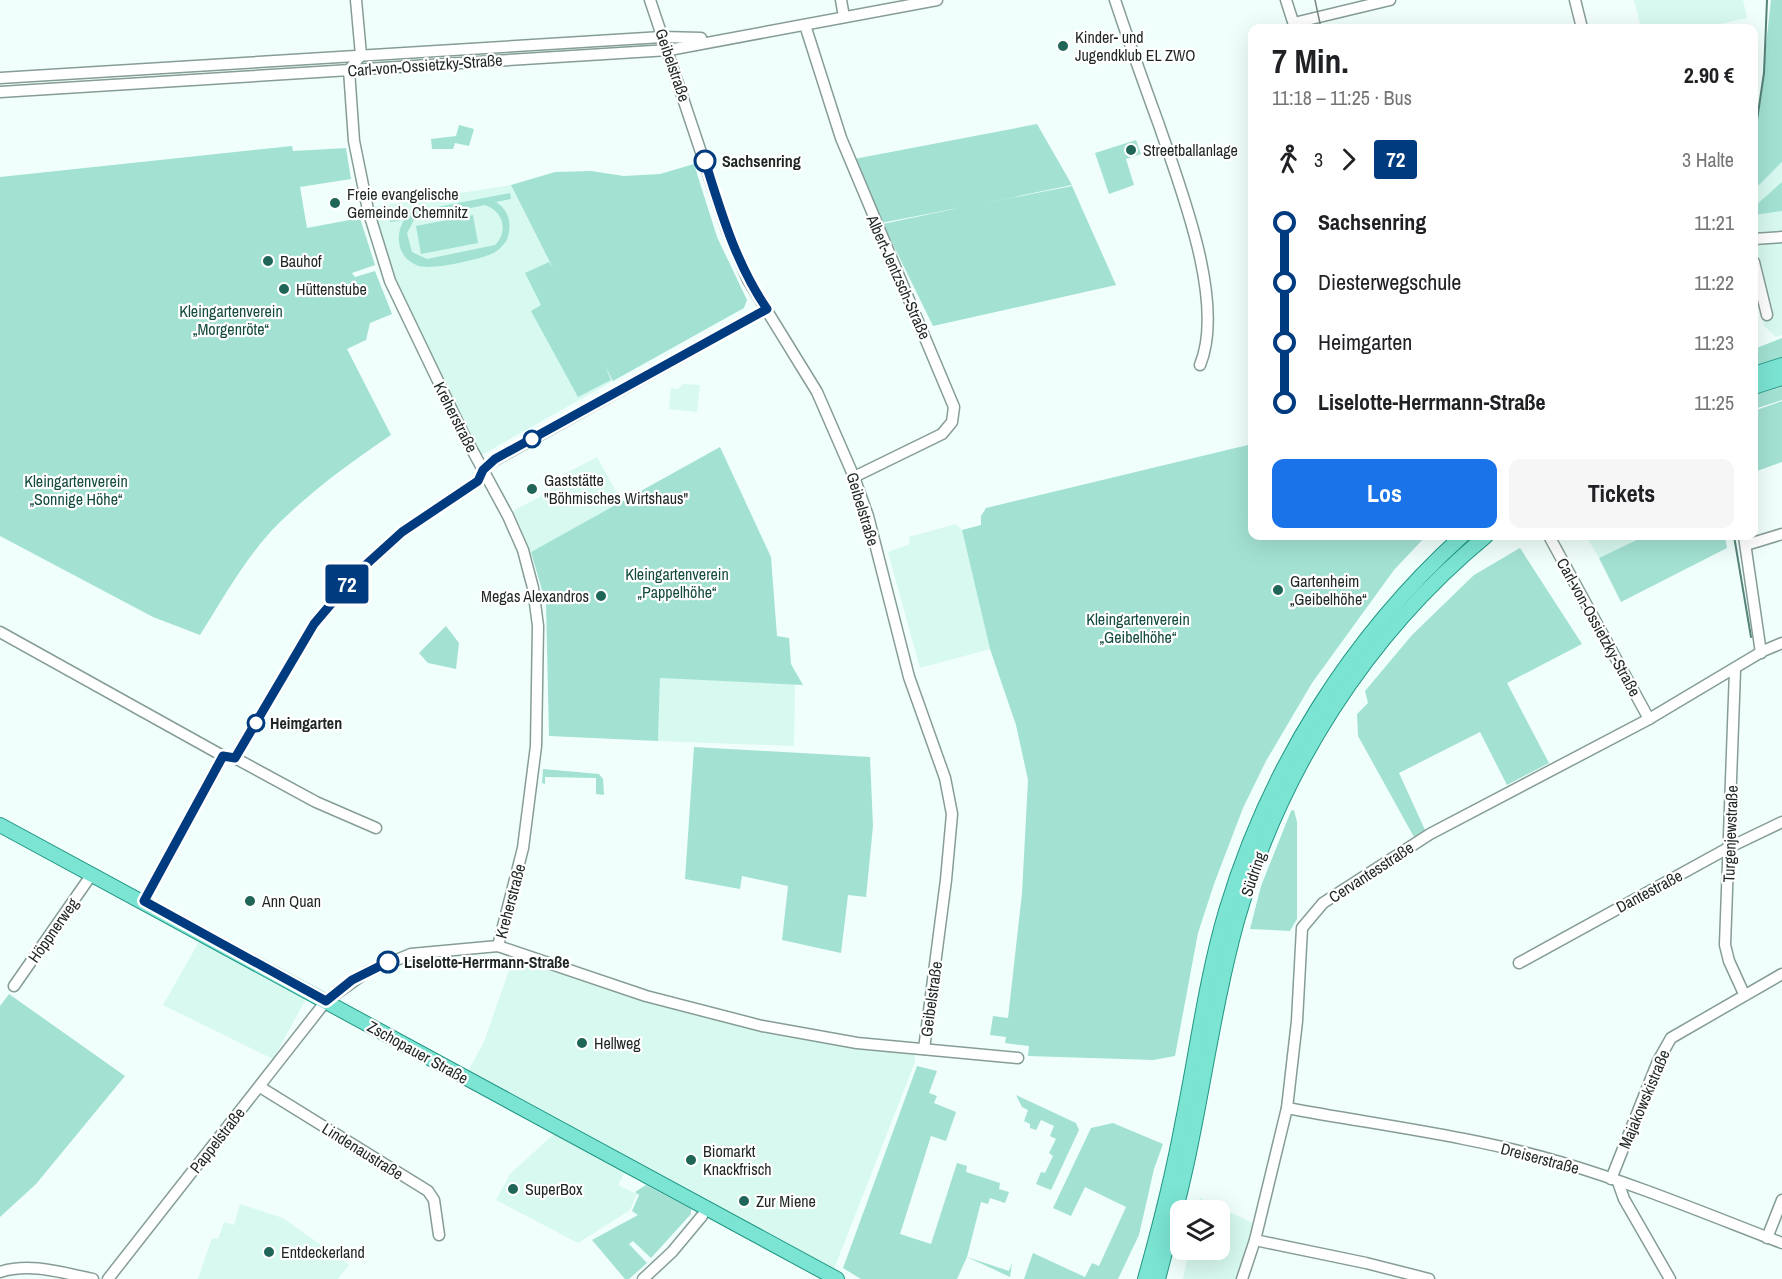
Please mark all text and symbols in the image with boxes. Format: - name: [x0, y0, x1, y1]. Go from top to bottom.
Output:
- street label: Geibelstraße: [650, 26, 696, 104]
- place label: Kinder- und Jugendklub EL ZWO: [1075, 26, 1196, 66]
- marker: Kinder- und Jugendklub EL ZWO: [1056, 39, 1070, 53]
- text: 7 Min.: [1272, 39, 1349, 83]
- street label: Carl-von-Ossietzky-Straße: [347, 49, 503, 81]
- text: 2.90 €: [1684, 60, 1734, 90]
- text: 11:18 – 11:25 · Bus: [1272, 84, 1412, 111]
- place label: Streetballanlage: [1143, 139, 1238, 161]
- marker: Streetballanlage: [1124, 143, 1138, 157]
- icon: walk: [1272, 143, 1305, 176]
- icon: forward: [1332, 143, 1365, 176]
- text: 72: [1386, 145, 1405, 174]
- text: 3: [1314, 146, 1323, 173]
- text: 3 Halte: [1682, 146, 1734, 173]
- marker: Sachsenring: [694, 150, 716, 172]
- place label: Sachsenring: [722, 150, 801, 172]
- place label: Freie evangelische Gemeinde Chemnitz: [347, 183, 468, 223]
- marker: Freie evangelische Gemeinde Chemnitz: [328, 196, 342, 210]
- text: Sachsenring: [1318, 207, 1426, 237]
- text: 11:21: [1694, 209, 1734, 236]
- street label: Albert-Jentzsch-Straße: [861, 210, 936, 343]
- place label: Bauhof: [280, 250, 322, 272]
- marker: Bauhof: [261, 254, 275, 268]
- text: Diesterwegschule: [1318, 267, 1461, 297]
- text: 11:22: [1694, 269, 1734, 296]
- place label: Hüttenstube: [296, 278, 367, 300]
- marker: Hüttenstube: [277, 282, 291, 296]
- park label: Kleingartenverein „Morgenröte“: [179, 300, 283, 340]
- text: Heimgarten: [1318, 327, 1412, 357]
- text: 11:23: [1694, 329, 1734, 356]
- street label: Kreherstraße: [429, 378, 483, 456]
- text: Liselotte-Herrmann-Straße: [1318, 387, 1546, 417]
- text: 11:25: [1694, 389, 1734, 416]
- unlabelled marker: [523, 430, 541, 448]
- button: Los: [1272, 459, 1497, 528]
- button: Tickets: [1509, 459, 1734, 528]
- place label: Gaststätte "Böhmisches Wirtshaus": [544, 469, 689, 509]
- park label: Kleingartenverein „Sonnige Höhe“: [24, 470, 128, 510]
- street label: Geibelstraße: [841, 470, 885, 548]
- marker: Gaststätte "Böhmisches Wirtshaus": [525, 482, 539, 496]
- street label: Carl-von-Ossietzky-Straße: [1552, 554, 1646, 700]
- park label: Kleingartenverein „Pappelhöhe“: [625, 563, 729, 603]
- line badge: 72: [320, 564, 374, 604]
- text: 72: [337, 570, 357, 599]
- place label: Gartenheim „Geibelhöhe“: [1290, 570, 1367, 610]
- marker: Gartenheim „Geibelhöhe“: [1271, 583, 1285, 597]
- place label: Megas Alexandros: [481, 585, 589, 607]
- marker: Megas Alexandros: [594, 589, 608, 603]
- park label: Kleingartenverein „Geibelhöhe“: [1086, 608, 1190, 648]
- place label: Heimgarten: [270, 712, 342, 734]
- marker: Heimgarten: [247, 714, 265, 732]
- street label: Turgenjewstraße: [1717, 785, 1743, 883]
- street label: Cervantesstraße: [1324, 836, 1418, 908]
- street label: Südring: [1235, 848, 1271, 899]
- street label: Kreherstraße: [489, 861, 531, 941]
- street label: Dantestraße: [1612, 864, 1686, 918]
- place label: Ann Quan: [261, 890, 321, 912]
- street label: Höppnerweg: [23, 893, 84, 967]
- marker: Ann Quan: [243, 894, 257, 908]
- marker: Liselotte-Herrmann-Straße: [377, 951, 399, 973]
- place label: Liselotte-Herrmann-Straße: [404, 951, 570, 973]
- street label: Geibelstraße: [915, 960, 947, 1038]
- street label: Zschopauer Straße: [364, 1015, 472, 1089]
- place label: Hellweg: [594, 1032, 641, 1054]
- marker: Hellweg: [575, 1036, 589, 1050]
- street label: Majakowskistraße: [1613, 1046, 1675, 1152]
- street label: Pappelstraße: [184, 1102, 250, 1178]
- street label: Lindenaustraße: [318, 1117, 408, 1185]
- street label: Dreiserstraße: [1498, 1137, 1582, 1179]
- place label: Biomarkt Knackfrisch: [703, 1140, 772, 1180]
- marker: Biomarkt Knackfrisch: [684, 1153, 698, 1167]
- place label: SuperBox: [525, 1178, 583, 1200]
- marker: SuperBox: [506, 1182, 520, 1196]
- place label: Zur Miene: [756, 1190, 816, 1212]
- marker: Zur Miene: [737, 1194, 751, 1208]
- map controls: [1170, 1200, 1230, 1260]
- button: layers: [1170, 1200, 1230, 1260]
- place label: Entdeckerland: [281, 1241, 365, 1263]
- marker: Entdeckerland: [262, 1245, 276, 1259]

